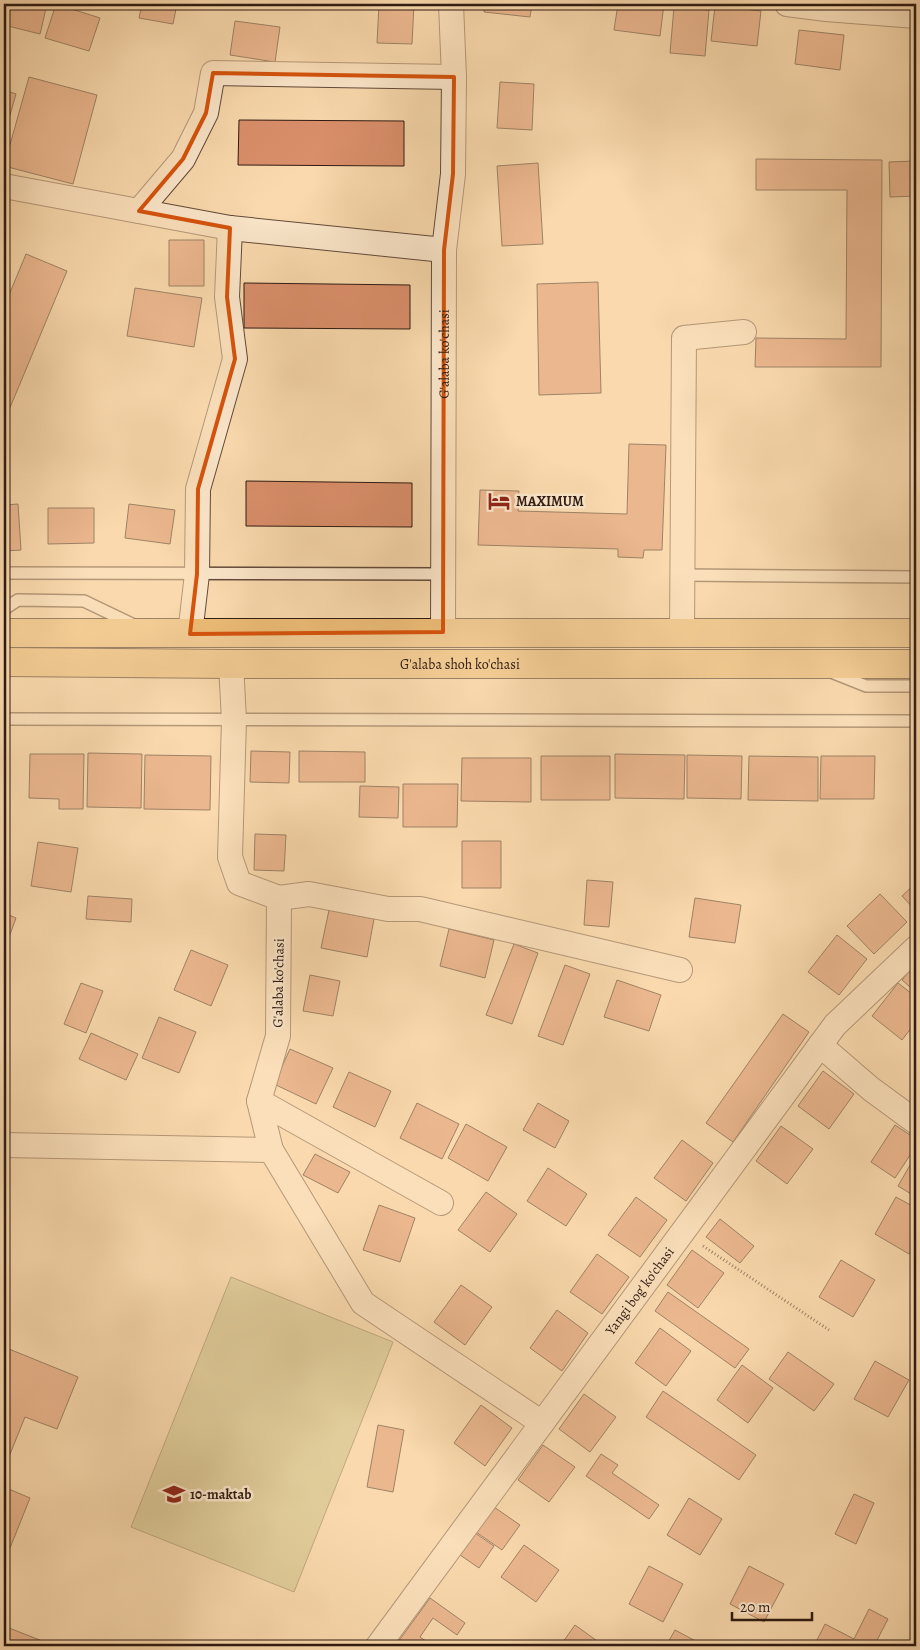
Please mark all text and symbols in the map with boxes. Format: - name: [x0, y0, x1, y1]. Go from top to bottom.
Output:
- street label: G'alaba ko'chasi: [435, 309, 454, 399]
- hotel icon: MAXIMUM: [486, 488, 512, 514]
- place label: MAXIMUM: [516, 492, 584, 511]
- street label: G'alaba shoh ko'chasi: [400, 655, 520, 674]
- street label: G'alaba ko'chasi: [268, 938, 289, 1028]
- street label: Yangi bog' ko'chasi: [600, 1243, 679, 1340]
- school or university icon: 10-maktab: [161, 1481, 187, 1507]
- place label: 10-maktab: [190, 1485, 251, 1504]
- scale bar: [732, 1590, 812, 1622]
- text: 20 m: [740, 1597, 771, 1617]

